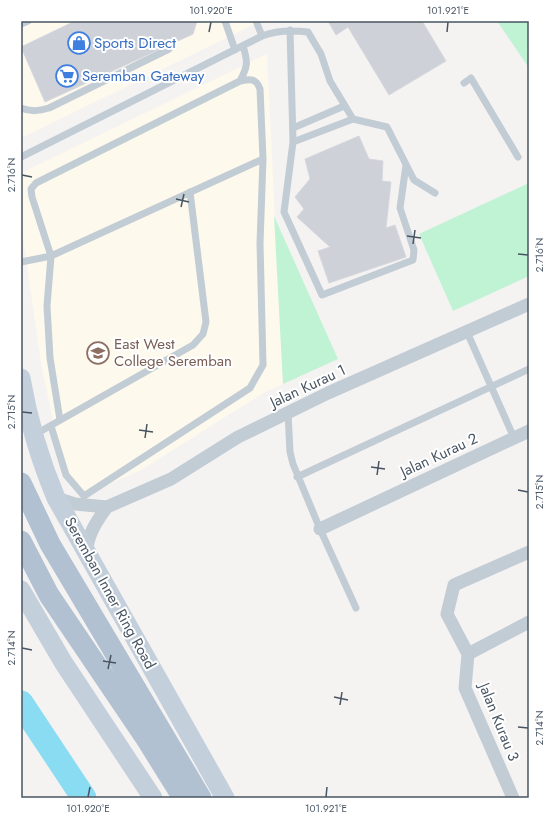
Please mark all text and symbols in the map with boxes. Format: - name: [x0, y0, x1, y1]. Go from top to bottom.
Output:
- text: 101.920°E: [189, 3, 233, 18]
- text: 101.921°E: [427, 3, 469, 18]
- shop icon: Sports Direct: [66, 30, 92, 56]
- place label: Sports Direct: [94, 32, 176, 54]
- supermarket icon: Seremban Gateway: [54, 63, 80, 89]
- place label: Seremban Gateway: [82, 65, 205, 87]
- text: 2.716°N: [4, 158, 19, 192]
- text: 2.716°N: [532, 238, 547, 272]
- place label: East West College Seremban: [114, 333, 232, 372]
- school or university icon: East West College Seremban: [85, 340, 111, 366]
- street label: Jalan Kurau 1: [265, 359, 349, 414]
- text: 2.715°N: [4, 395, 19, 429]
- street label: Jalan Kurau 2: [395, 427, 481, 483]
- text: 2.715°N: [532, 475, 547, 509]
- street label: Seremban Inner Ring Road: [59, 513, 161, 673]
- text: 2.714°N: [4, 631, 19, 665]
- street label: Jalan Kurau 3: [473, 678, 525, 764]
- text: 2.714°N: [532, 711, 547, 745]
- text: 101.920°E: [66, 801, 110, 816]
- text: 101.921°E: [305, 801, 347, 816]

